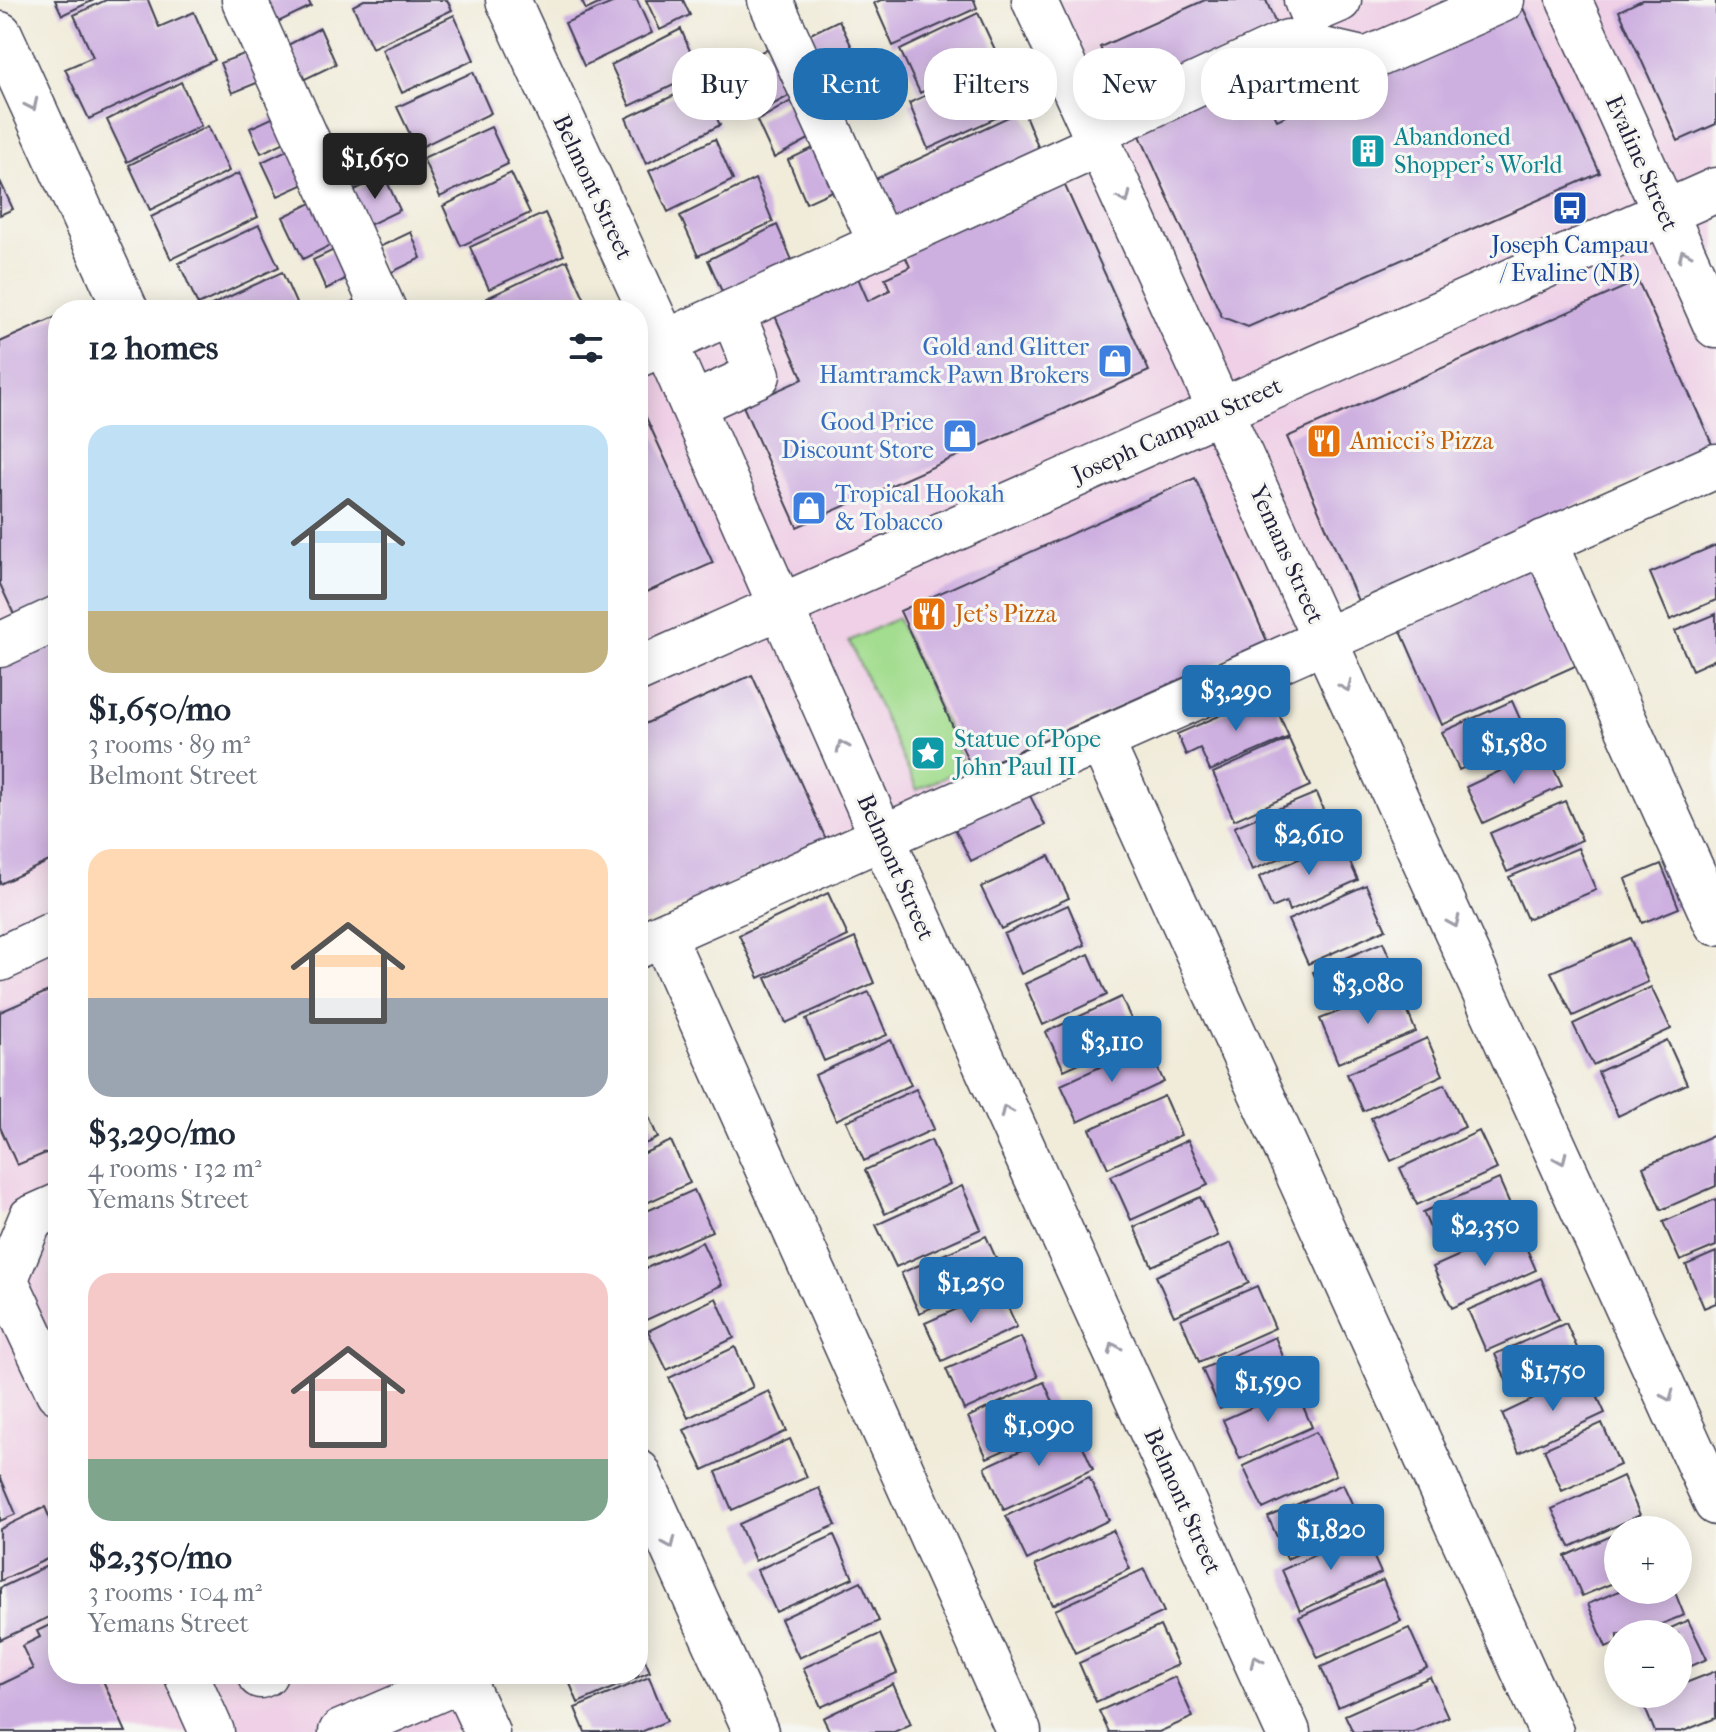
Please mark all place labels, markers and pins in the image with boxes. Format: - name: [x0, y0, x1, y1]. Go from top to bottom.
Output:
- place label: Abandoned Shopper's World: [1393, 123, 1563, 179]
- building icon: Abandoned Shopper's World: [1349, 132, 1387, 170]
- pin: $1,650: [310, 133, 440, 201]
- bus stop icon: Joseph Campau / Evaline (NB): [1551, 189, 1589, 227]
- place label: Joseph Campau / Evaline (NB): [1489, 231, 1649, 287]
- place label: Gold and Glitter Hamtramck Pawn Brokers: [819, 333, 1090, 389]
- shop icon: Gold and Glitter Hamtramck Pawn Brokers: [1096, 342, 1134, 380]
- place label: Good Price Discount Store: [781, 408, 934, 464]
- shop icon: Good Price Discount Store: [941, 417, 979, 455]
- restaurant icon: Amicci's Pizza: [1305, 422, 1343, 460]
- place label: Amicci's Pizza: [1349, 427, 1494, 455]
- place label: Tropical Hookah & Tobacco: [835, 480, 1005, 536]
- shop icon: Tropical Hookah & Tobacco: [790, 489, 828, 527]
- restaurant icon: Jet's Pizza: [910, 595, 948, 633]
- place label: Jet's Pizza: [953, 600, 1058, 628]
- pin: $3,290: [1171, 665, 1301, 733]
- pin: $1,580: [1449, 718, 1579, 786]
- place label: Statue of Pope John Paul II: [952, 725, 1101, 781]
- place icon: Statue of Pope John Paul II: [909, 734, 947, 772]
- pin: $2,610: [1244, 809, 1374, 877]
- pin: $3,080: [1303, 958, 1433, 1026]
- pin: $3,110: [1047, 1016, 1177, 1084]
- pin: $2,350: [1420, 1200, 1550, 1268]
- pin: $1,250: [906, 1257, 1036, 1325]
- pin: $1,750: [1488, 1345, 1618, 1413]
- pin: $1,590: [1203, 1356, 1333, 1424]
- pin: $1,090: [974, 1400, 1104, 1468]
- pin: $1,820: [1266, 1504, 1396, 1572]

